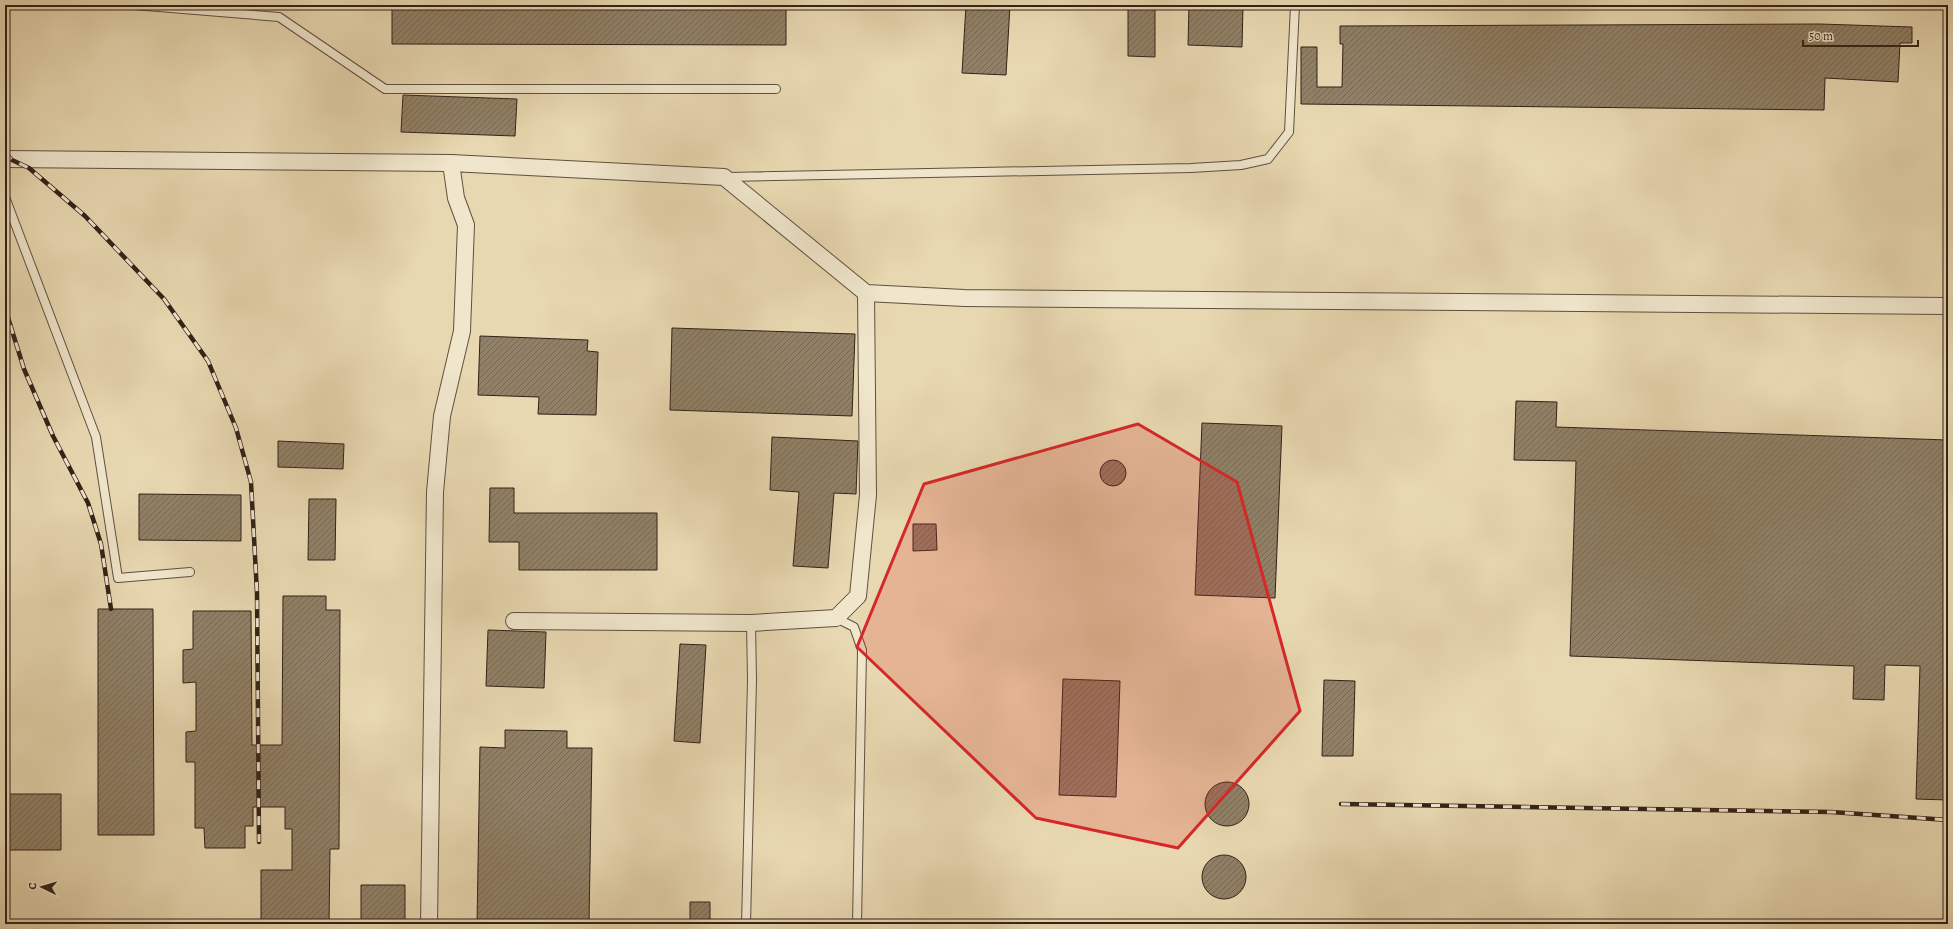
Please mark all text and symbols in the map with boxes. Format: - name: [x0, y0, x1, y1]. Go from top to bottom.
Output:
- scale bar: [1803, 22, 1918, 48]
- text: 50 m: [1809, 28, 1833, 44]
- north arrow: [22, 867, 62, 907]
- text: С: [25, 882, 40, 890]

